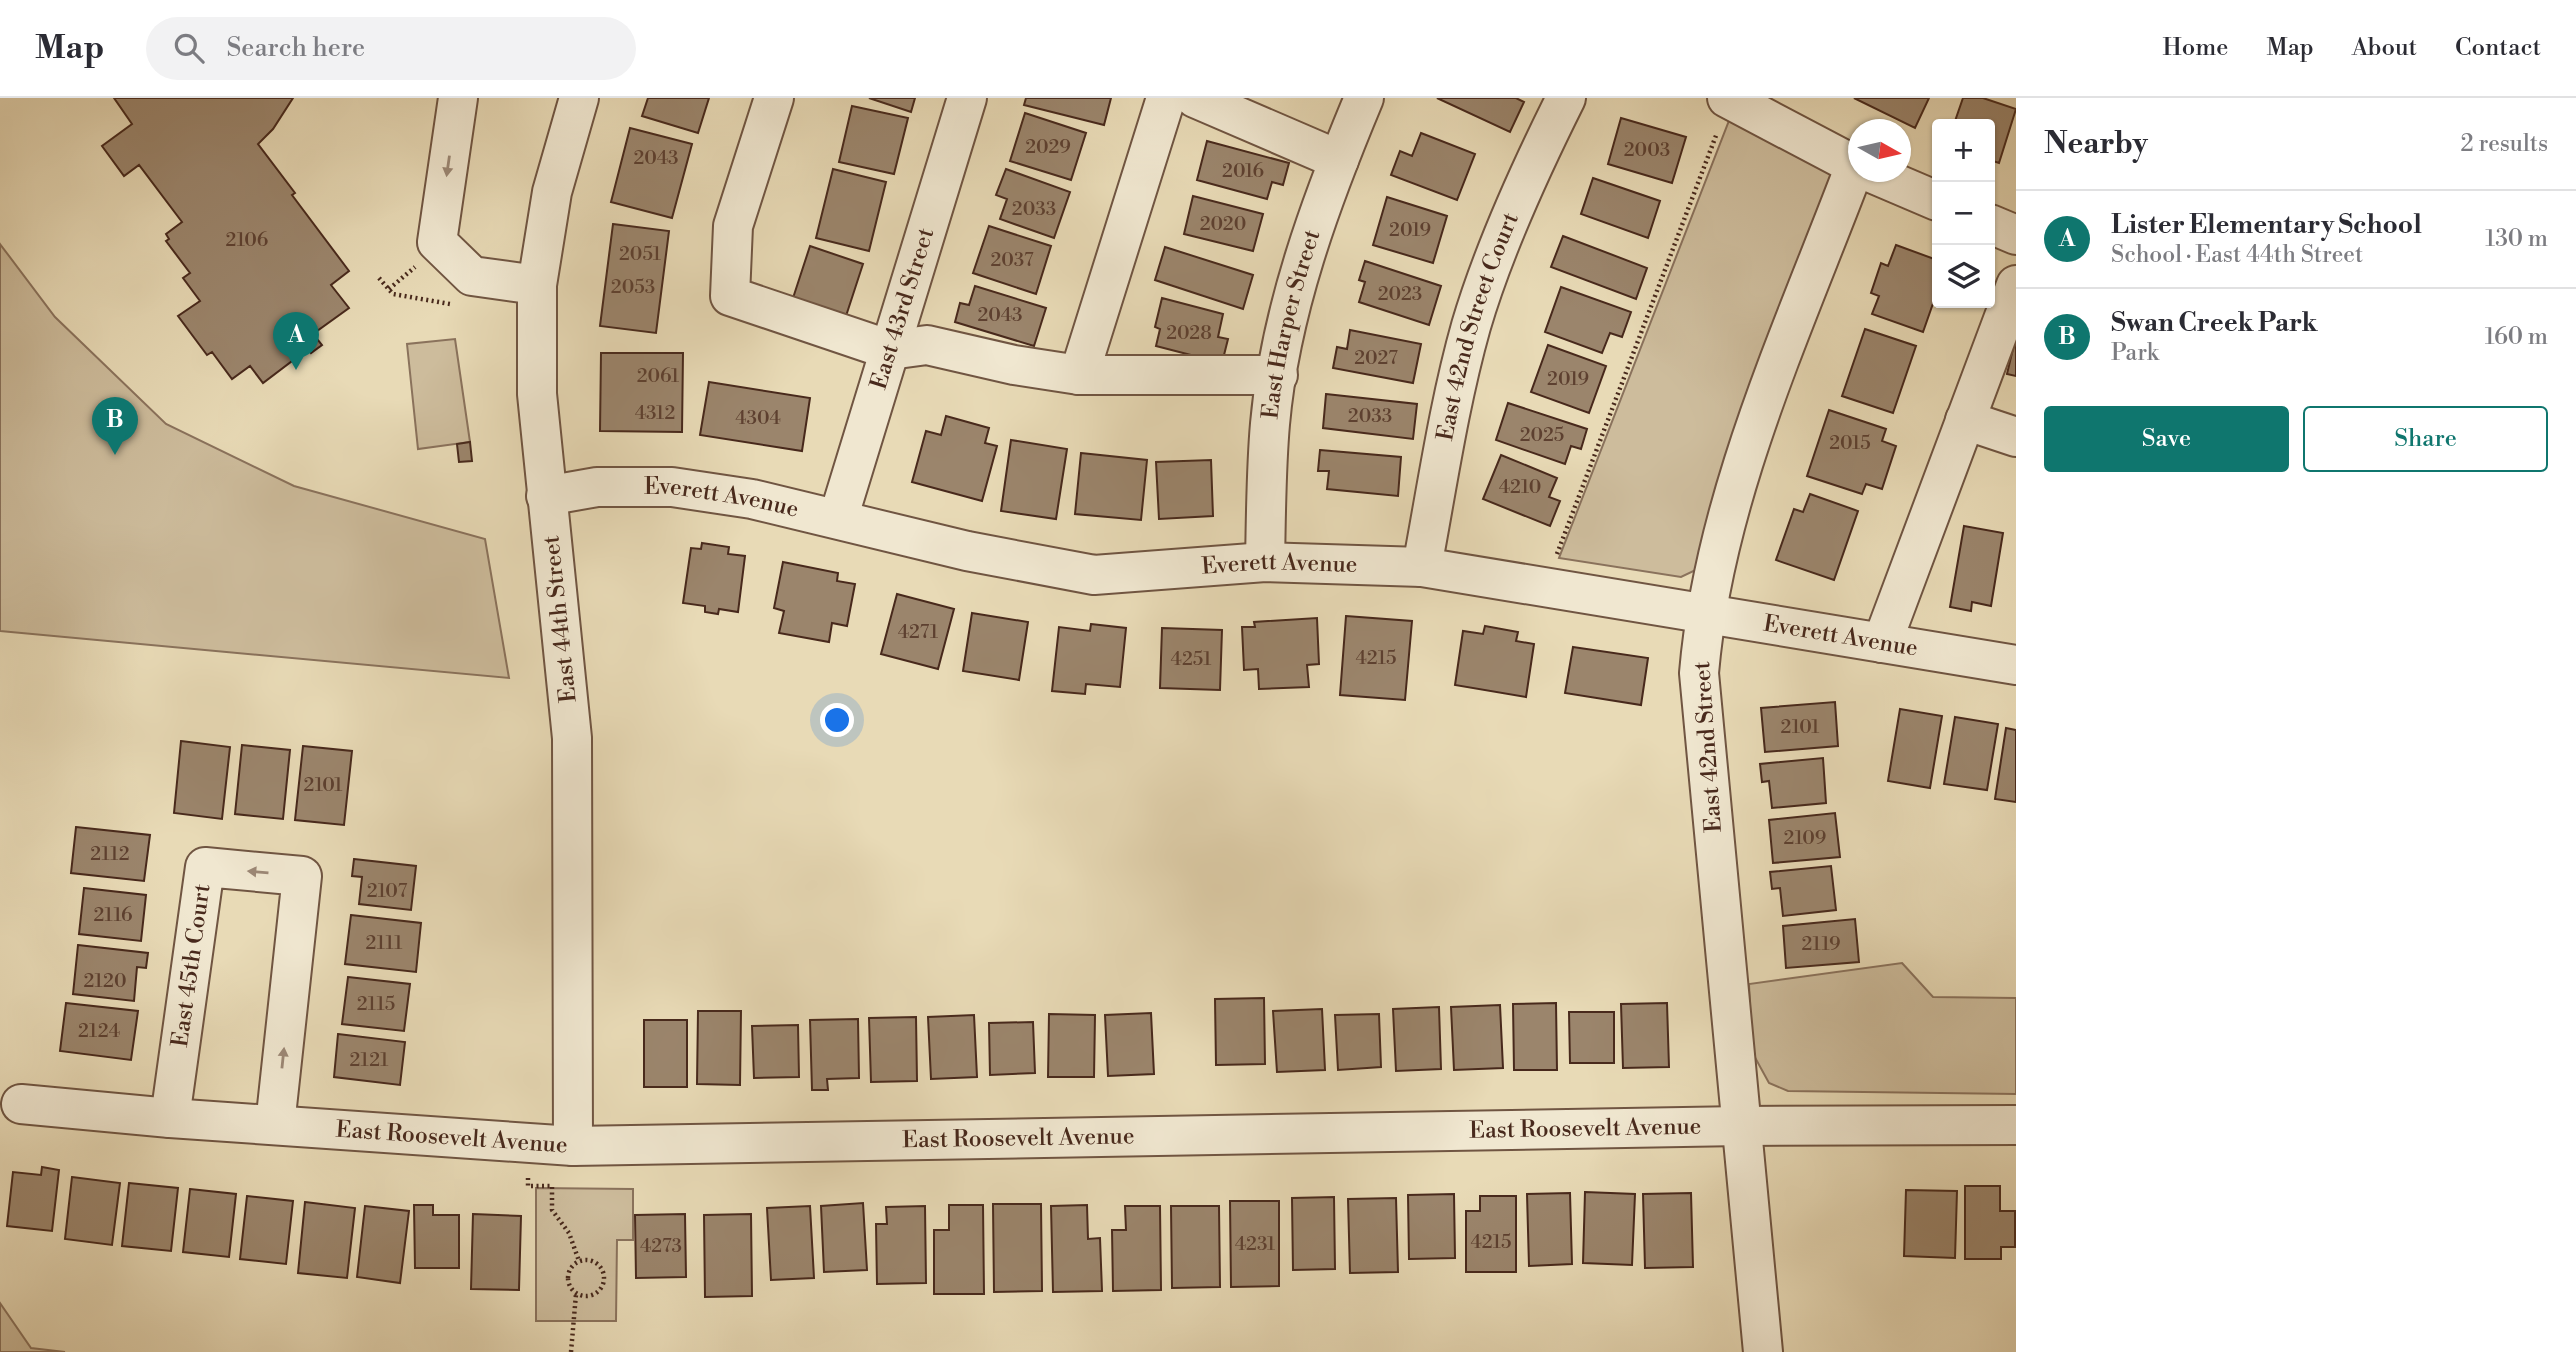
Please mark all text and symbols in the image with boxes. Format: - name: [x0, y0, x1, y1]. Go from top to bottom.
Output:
- search box: [146, 17, 636, 80]
- text: Map: [35, 28, 104, 69]
- icon: search: [170, 29, 208, 67]
- text: Search here: [226, 32, 365, 64]
- text: Home: [2163, 33, 2228, 63]
- text: Map: [2266, 33, 2314, 63]
- text: About: [2352, 33, 2417, 63]
- text: Contact: [2455, 33, 2541, 63]
- north arrow: [1848, 119, 1911, 182]
- map controls: [1932, 119, 1995, 308]
- button: +: [1932, 119, 1995, 182]
- text: Nearby: [2044, 125, 2148, 163]
- text: 2 results: [2461, 130, 2548, 158]
- house number: 2029: [1025, 135, 1071, 159]
- house number: 2003: [1624, 138, 1670, 162]
- house number: 2043: [633, 146, 679, 170]
- one-way arrow: [442, 155, 453, 177]
- house number: 2016: [1222, 159, 1264, 183]
- button: −: [1932, 182, 1995, 245]
- house number: 2033: [1012, 197, 1056, 221]
- street label: East 42nd Street Court: [1431, 208, 1525, 443]
- text: Lister Elementary School: [2111, 209, 2422, 241]
- house number: 2020: [1200, 212, 1246, 236]
- house number: 2019: [1389, 218, 1431, 242]
- street label: East 43rd Street: [865, 225, 940, 393]
- text: A: [2059, 225, 2075, 253]
- text: 130 m: [2485, 225, 2548, 253]
- street label: East Harper Street: [1257, 226, 1327, 420]
- house number: 2106: [226, 228, 268, 252]
- text: School · East 44th Street: [2111, 241, 2363, 269]
- house number: 2051: [619, 242, 661, 266]
- button: layers: [1932, 245, 1995, 308]
- house number: 2037: [990, 248, 1034, 272]
- house number: 2053: [611, 275, 655, 299]
- house number: 2023: [1378, 282, 1422, 306]
- house number: 2043: [977, 303, 1023, 327]
- text: Swan Creek Park: [2111, 307, 2318, 339]
- pin: A: [273, 312, 319, 370]
- house number: 2028: [1166, 321, 1212, 345]
- text: B: [2058, 323, 2076, 351]
- text: 160 m: [2485, 323, 2548, 351]
- text: Park: [2111, 339, 2159, 367]
- house number: 2027: [1354, 346, 1398, 370]
- house number: 2061: [637, 364, 679, 388]
- house number: 2019: [1547, 367, 1589, 391]
- pin: B: [92, 397, 138, 455]
- house number: 4312: [635, 401, 675, 425]
- house number: 2033: [1348, 404, 1392, 428]
- house number: 4304: [735, 406, 781, 430]
- button: Save: [2044, 406, 2289, 472]
- button: Share: [2303, 406, 2548, 472]
- house number: 2025: [1520, 423, 1564, 447]
- house number: 2015: [1829, 431, 1871, 455]
- street label: Everett Avenue: [644, 473, 801, 524]
- house number: 4210: [1499, 475, 1541, 499]
- street label: East 44th Street: [537, 534, 583, 704]
- street label: Everett Avenue: [1200, 548, 1358, 581]
- street label: Everett Avenue: [1761, 610, 1920, 663]
- house number: 4271: [898, 620, 938, 644]
- house number: 4215: [1355, 646, 1397, 670]
- house number: 4251: [1171, 647, 1211, 671]
- street label: East 42nd Street: [1688, 661, 1728, 833]
- your location: [820, 703, 854, 737]
- house number: 2101: [1781, 715, 1819, 739]
- house number: 2101: [304, 773, 342, 797]
- house number: 2109: [1784, 826, 1826, 850]
- house number: 2112: [90, 842, 130, 866]
- one-way arrow: [246, 866, 268, 877]
- house number: 2107: [367, 879, 408, 903]
- street label: East 45th Court: [166, 882, 217, 1049]
- house number: 2116: [94, 903, 132, 927]
- house number: 2111: [366, 931, 402, 955]
- house number: 2119: [1802, 932, 1840, 956]
- house number: 2120: [83, 969, 127, 993]
- house number: 2115: [357, 992, 395, 1016]
- house number: 2124: [78, 1019, 120, 1043]
- one-way arrow: [277, 1046, 288, 1068]
- house number: 2121: [350, 1048, 388, 1072]
- street label: East Roosevelt Avenue: [1469, 1113, 1702, 1145]
- street label: East Roosevelt Avenue: [335, 1116, 568, 1160]
- street label: East Roosevelt Avenue: [902, 1122, 1135, 1154]
- house number: 4215: [1470, 1230, 1512, 1254]
- house number: 4231: [1235, 1232, 1275, 1256]
- house number: 4273: [640, 1234, 682, 1258]

